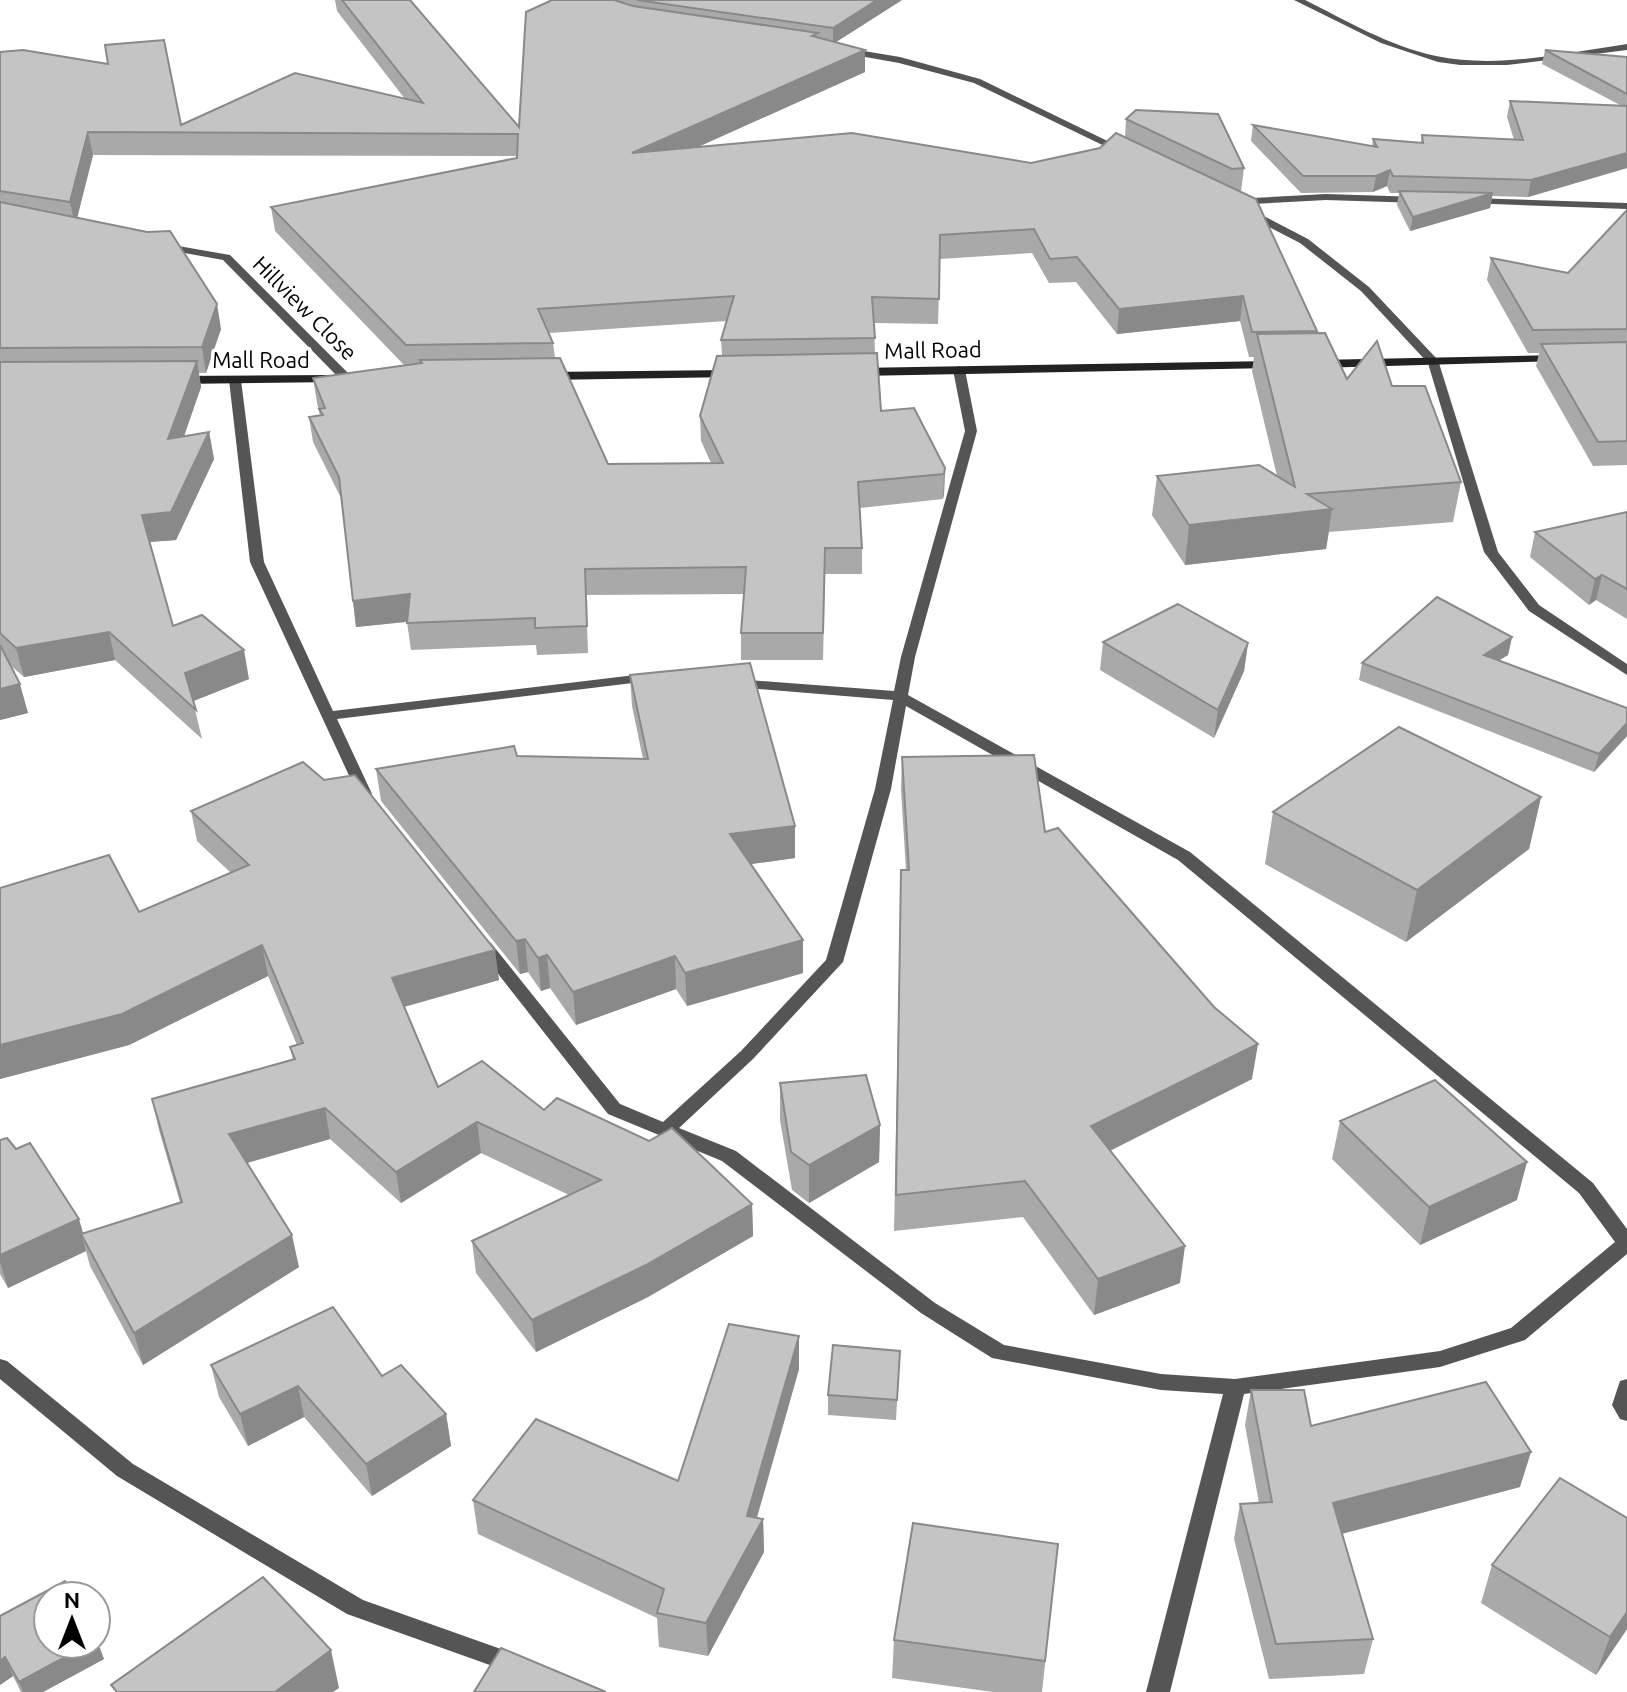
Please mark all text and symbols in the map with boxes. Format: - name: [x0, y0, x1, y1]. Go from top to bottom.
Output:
- street label: Hillview Close: [248, 251, 362, 365]
- street label: Mall Road: [884, 336, 982, 363]
- street label: Mall Road: [212, 347, 310, 372]
- north arrow: [32, 1580, 112, 1660]
- text: N: [64, 1587, 80, 1612]

